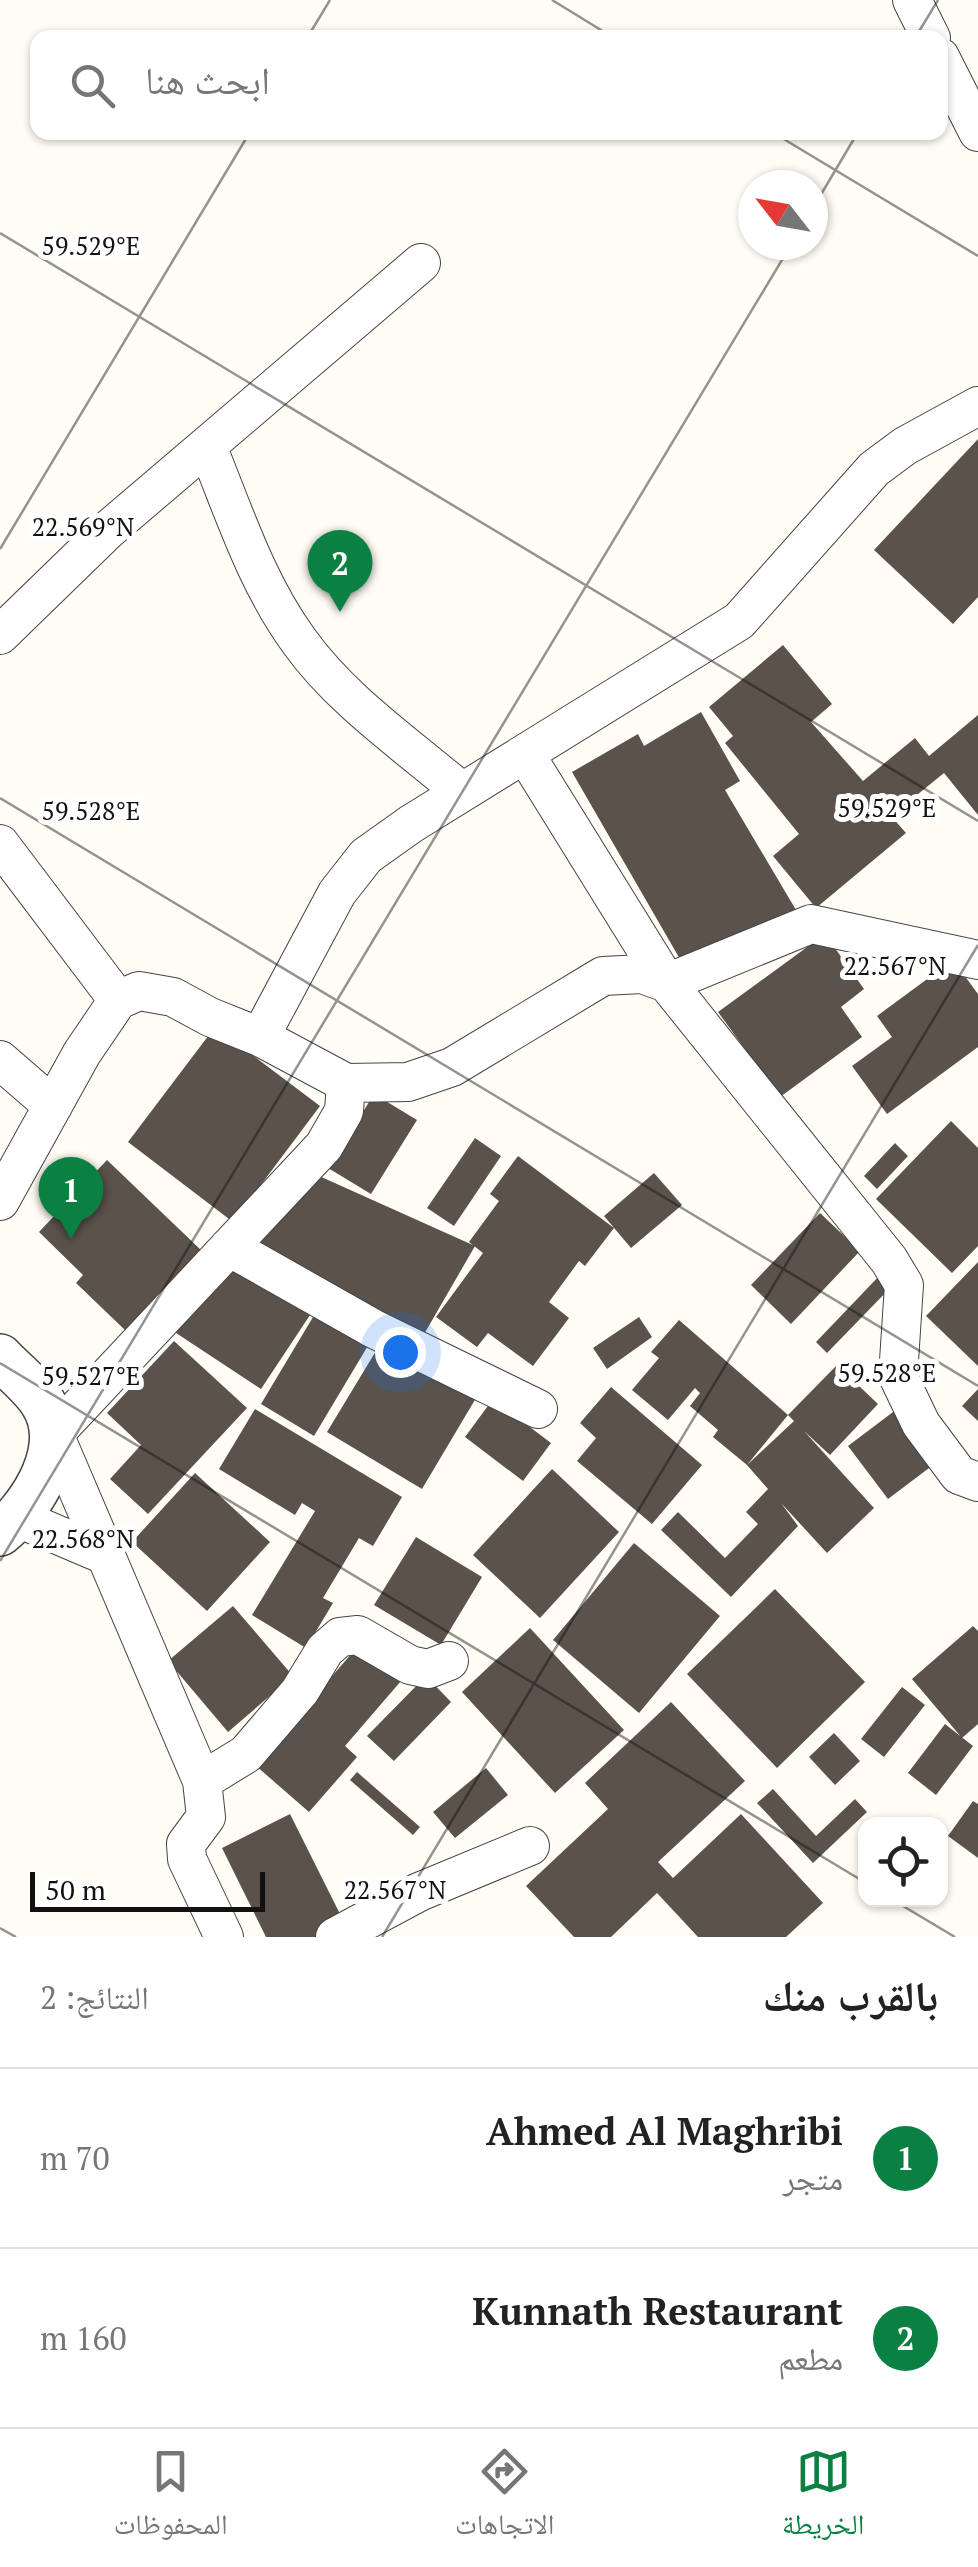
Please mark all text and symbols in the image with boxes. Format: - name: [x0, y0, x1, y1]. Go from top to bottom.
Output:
- search box: [30, 30, 948, 140]
- text: ابحث هنا: [145, 55, 270, 105]
- icon: search: [65, 58, 120, 113]
- north arrow: [738, 170, 828, 260]
- text: 59.529°E: [42, 229, 140, 262]
- text: 22.569°N: [32, 510, 134, 543]
- pin: 2: [308, 530, 372, 612]
- text: 59.529°E: [838, 791, 936, 824]
- text: 59.528°E: [42, 794, 140, 827]
- text: 22.567°N: [844, 949, 946, 982]
- pin: 1: [38, 1156, 104, 1239]
- your location: [375, 1327, 426, 1378]
- text: 59.528°E: [838, 1356, 936, 1389]
- text: 59.527°E: [42, 1359, 140, 1392]
- text: 22.568°N: [32, 1522, 134, 1555]
- map controls: [858, 1817, 948, 1907]
- button: locate: [858, 1817, 948, 1907]
- scale bar: [30, 1867, 265, 1912]
- text: 50 m: [45, 1871, 106, 1908]
- text: 22.567°N: [344, 1873, 446, 1906]
- text: بالقرب منك: [763, 1967, 938, 2023]
- text: النتائج: 2: [40, 1976, 149, 2018]
- text: Ahmed Al Maghribi: [486, 2106, 843, 2156]
- text: 70 m: [40, 2137, 110, 2179]
- text: 1: [896, 2137, 915, 2179]
- text: متجر: [783, 2157, 843, 2199]
- text: Kunnath Restaurant: [472, 2286, 843, 2336]
- text: 160 m: [40, 2317, 127, 2359]
- text: 2: [896, 2317, 915, 2359]
- text: مطعم: [778, 2337, 843, 2379]
- tab: المحفوظات: [114, 2444, 228, 2552]
- tab: الاتجاهات: [455, 2444, 554, 2552]
- tab: الخريطة: [782, 2444, 864, 2552]

